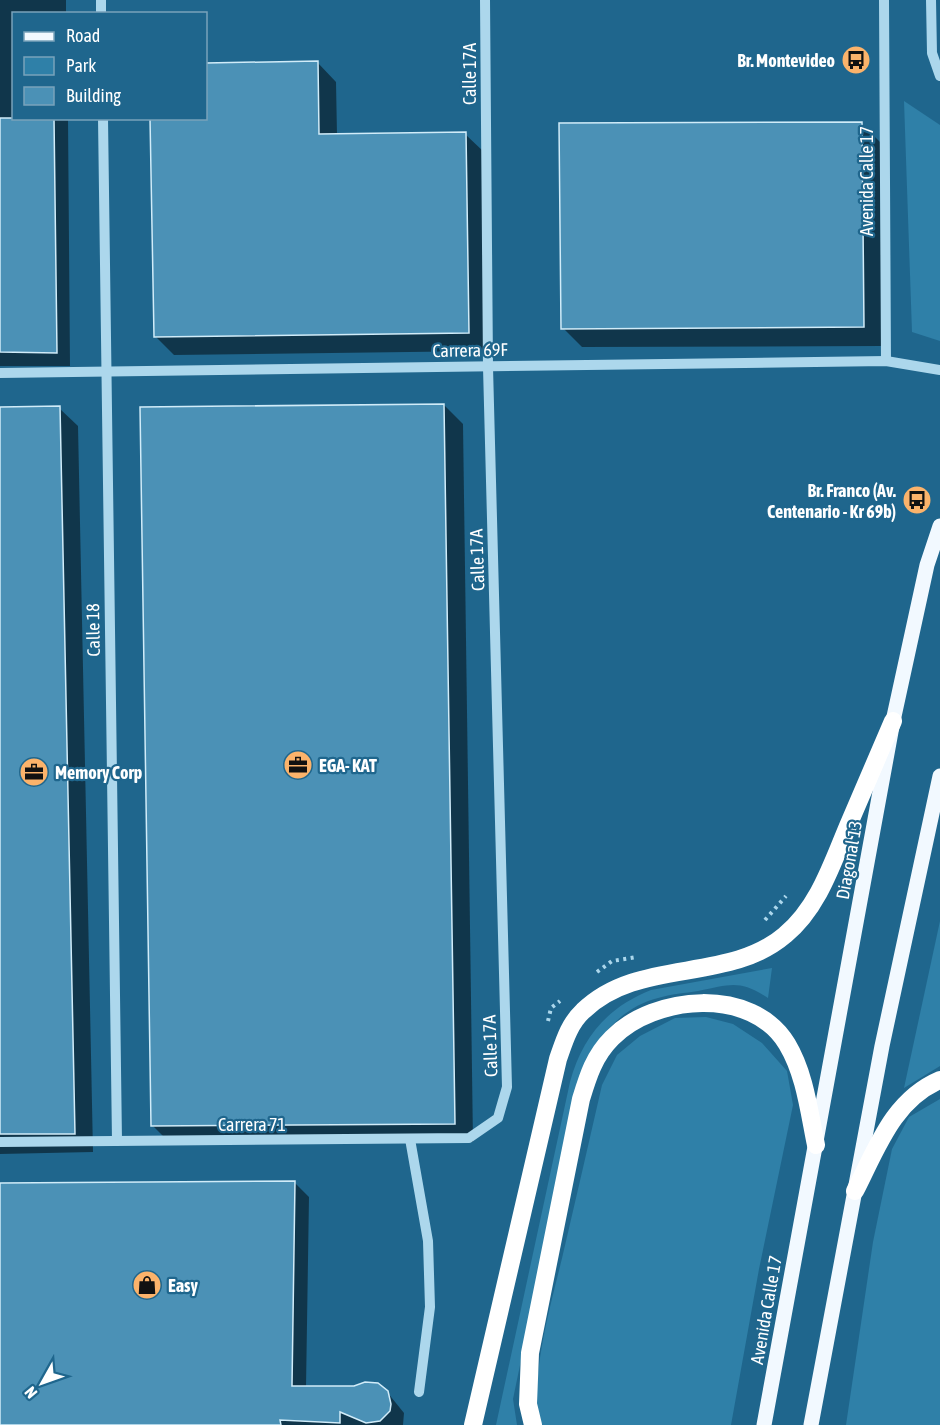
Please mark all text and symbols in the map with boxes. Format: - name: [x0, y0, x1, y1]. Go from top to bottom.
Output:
- legend: [12, 12, 207, 120]
- text: Road: [66, 25, 100, 46]
- street label: Calle 17A: [459, 43, 480, 105]
- bus stop icon: Br. Montevideo: [840, 44, 872, 76]
- place label: Br. Montevideo: [737, 50, 835, 71]
- text: Park: [66, 55, 96, 76]
- text: Building: [66, 85, 121, 106]
- street label: Avenida Calle 17: [856, 126, 877, 236]
- street label: Carrera 69F: [432, 339, 509, 361]
- place label: Br. Franco (Av. Centenario - Kr 69b): [767, 480, 896, 522]
- bus stop icon: Br. Franco (Av. Centenario - Kr 69b): [901, 484, 933, 516]
- street label: Calle 17A: [465, 528, 489, 591]
- street label: Calle 18: [82, 603, 104, 657]
- office icon: EGA- KAT: [282, 749, 314, 781]
- place label: EGA- KAT: [319, 755, 377, 776]
- office icon: Memory Corp: [18, 756, 50, 788]
- place label: Memory Corp: [55, 762, 142, 783]
- street label: Diagonal 13: [832, 819, 866, 901]
- street label: Calle 17A: [478, 1014, 502, 1077]
- street label: Carrera 71: [218, 1114, 286, 1135]
- street label: Avenida Calle 17: [746, 1254, 786, 1366]
- shop icon: Easy: [131, 1269, 163, 1301]
- place label: Easy: [168, 1275, 198, 1296]
- north arrow: [12, 1353, 72, 1413]
- text: N: [21, 1383, 40, 1402]

